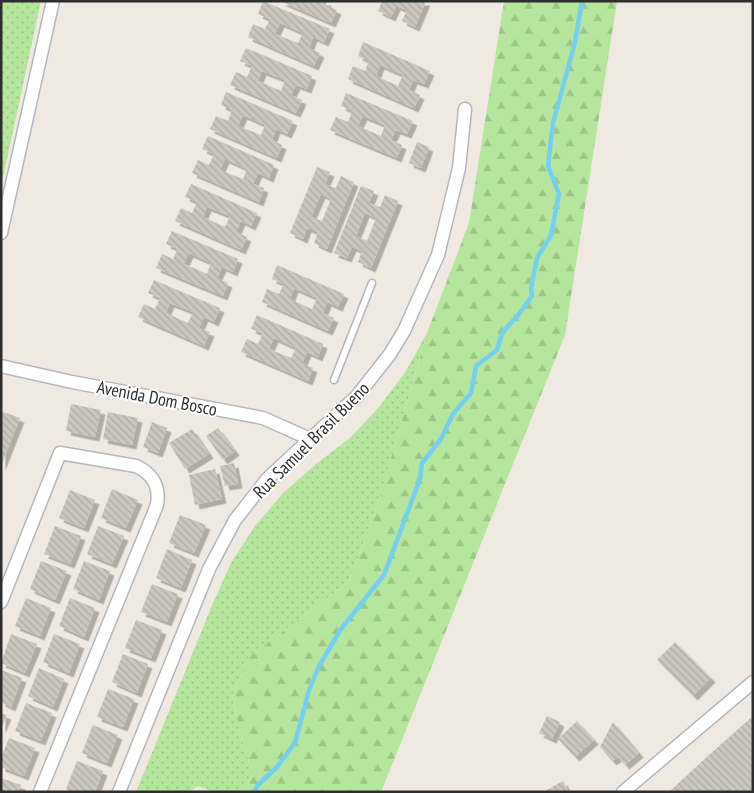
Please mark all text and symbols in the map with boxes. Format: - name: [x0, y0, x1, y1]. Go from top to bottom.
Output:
- street label: Avenida Dom Bosco: [95, 375, 219, 421]
- street label: Rua Samuel Brasil Bueno: [248, 377, 374, 503]

